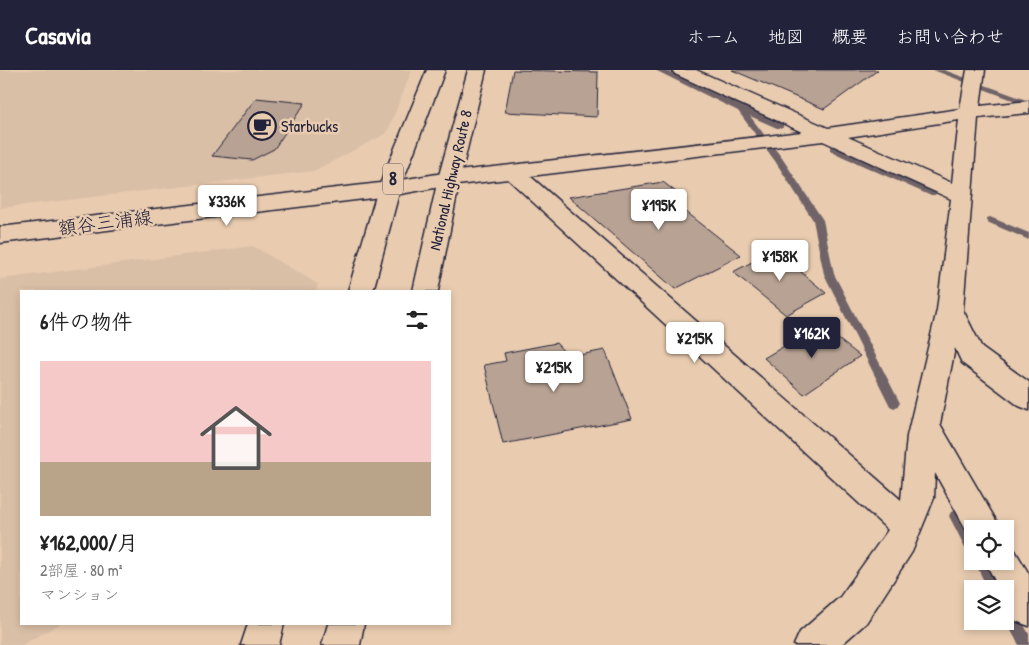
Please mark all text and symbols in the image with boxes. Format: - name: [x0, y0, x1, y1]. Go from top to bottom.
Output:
- text: Casavia: [25, 19, 91, 51]
- text: ホーム: [687, 24, 740, 49]
- text: 地図: [768, 24, 804, 49]
- text: 概要: [832, 24, 868, 49]
- text: お問い合わせ: [896, 24, 1004, 49]
- street label: National Highway Route 8: [423, 108, 477, 252]
- cafe icon: Starbucks: [247, 111, 277, 141]
- place label: Starbucks: [281, 115, 338, 137]
- road number: 8: [383, 164, 403, 195]
- pin: ¥336K: [192, 184, 262, 227]
- pin: ¥195K: [624, 189, 694, 231]
- text: ¥336K: [209, 190, 245, 212]
- text: ¥195K: [642, 194, 676, 216]
- street label: 額谷三浦線: [56, 203, 154, 241]
- pin: ¥158K: [745, 240, 815, 282]
- text: ¥158K: [762, 245, 798, 267]
- icon: filters: [403, 306, 431, 334]
- text: 6件の物件: [40, 307, 132, 336]
- pin: ¥162K: [777, 316, 847, 359]
- pin: ¥215K: [660, 322, 730, 364]
- text: ¥162K: [794, 322, 830, 344]
- text: ¥215K: [677, 327, 713, 349]
- pin: ¥215K: [519, 350, 589, 393]
- text: ¥215K: [536, 356, 572, 378]
- icon: home: [191, 393, 281, 483]
- map controls: [964, 520, 1014, 630]
- button: locate: [964, 520, 1014, 570]
- text: ¥162,000/月: [40, 528, 138, 557]
- text: 2部屋 · 80 m²: [40, 559, 122, 581]
- button: layers: [964, 580, 1014, 630]
- text: マンション: [40, 583, 119, 605]

